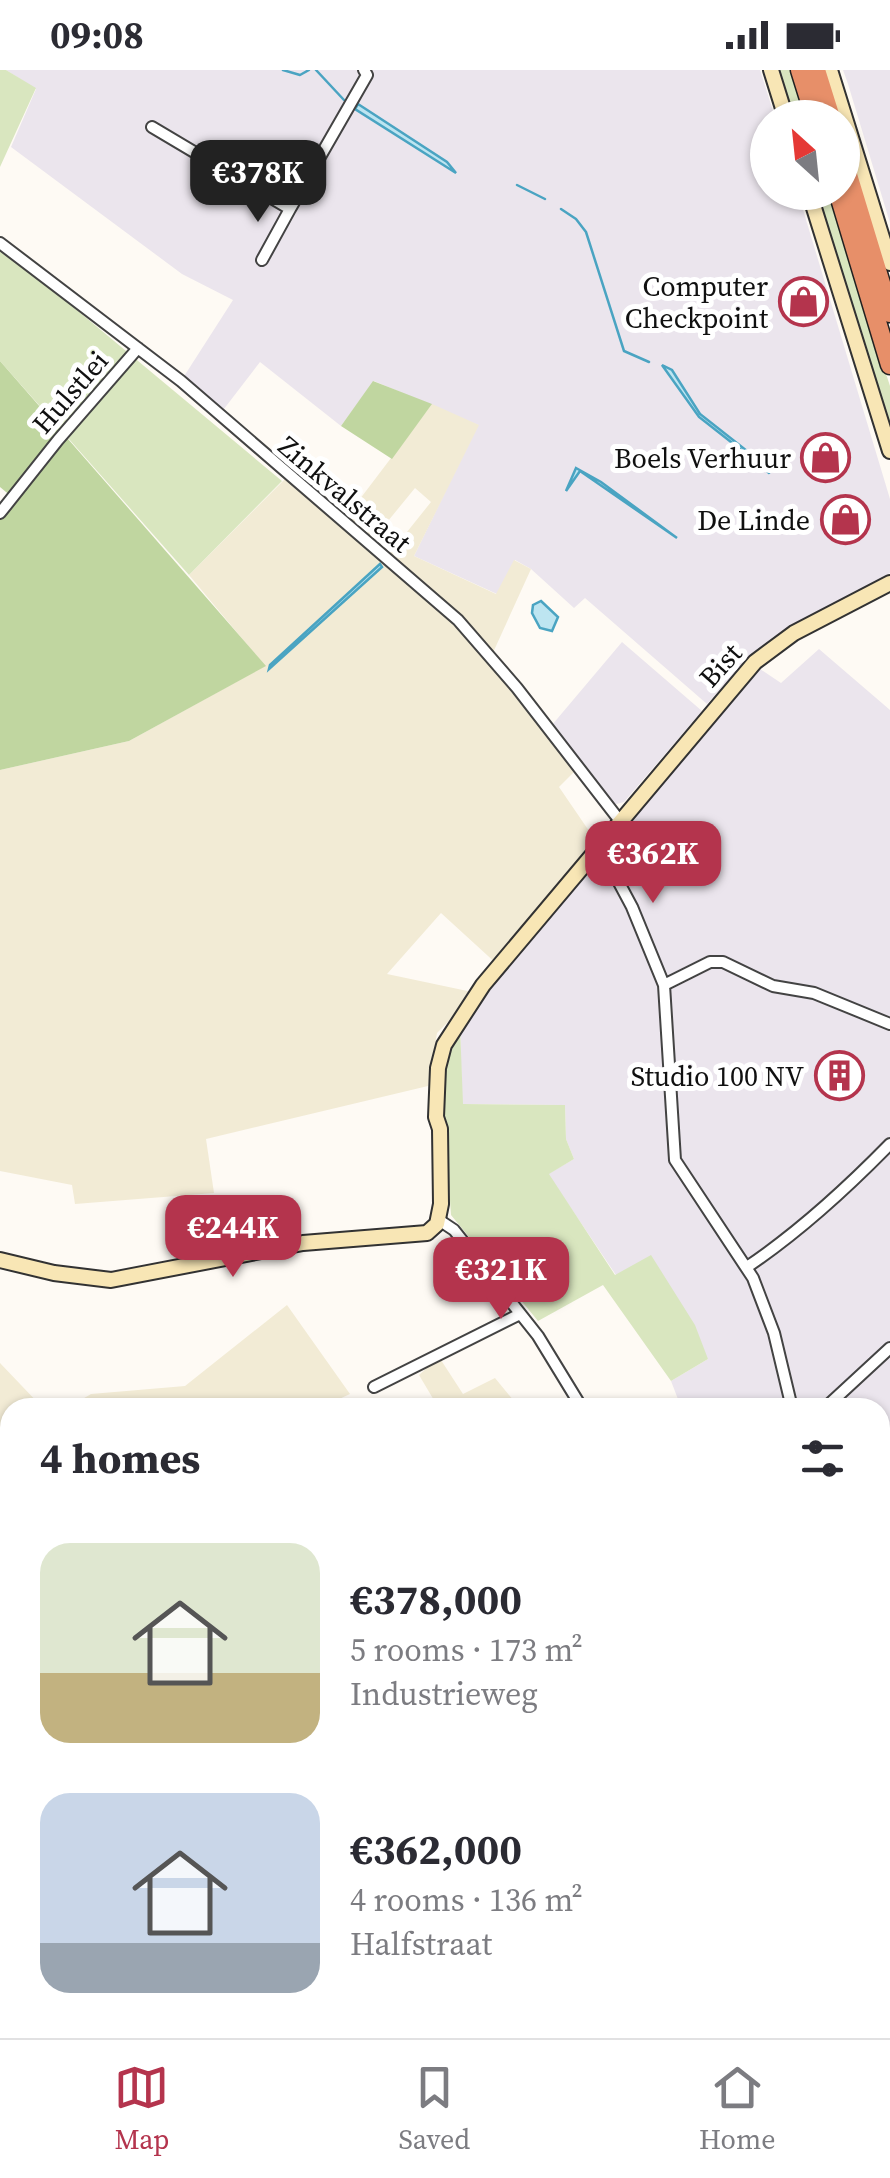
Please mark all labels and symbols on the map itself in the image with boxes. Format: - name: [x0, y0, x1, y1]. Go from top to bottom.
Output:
- north arrow: [750, 100, 860, 210]
- pin: €378K: [188, 140, 328, 225]
- place label: Computer Checkpoint: [625, 267, 769, 337]
- shop icon: Computer Checkpoint: [777, 276, 829, 328]
- street label: Hulstlei: [23, 342, 117, 442]
- street label: Zinkvalstraat: [270, 427, 420, 561]
- shop icon: Boels Verhuur: [800, 432, 852, 484]
- place label: Boels Verhuur: [614, 439, 791, 477]
- shop icon: De Linde: [819, 494, 871, 546]
- place label: De Linde: [697, 501, 810, 539]
- street label: Bist: [690, 634, 751, 695]
- pin: €362K: [583, 821, 723, 906]
- building icon: Studio 100 NV: [813, 1050, 865, 1102]
- place label: Studio 100 NV: [631, 1057, 804, 1095]
- pin: €244K: [163, 1195, 303, 1280]
- pin: €321K: [431, 1237, 571, 1322]

